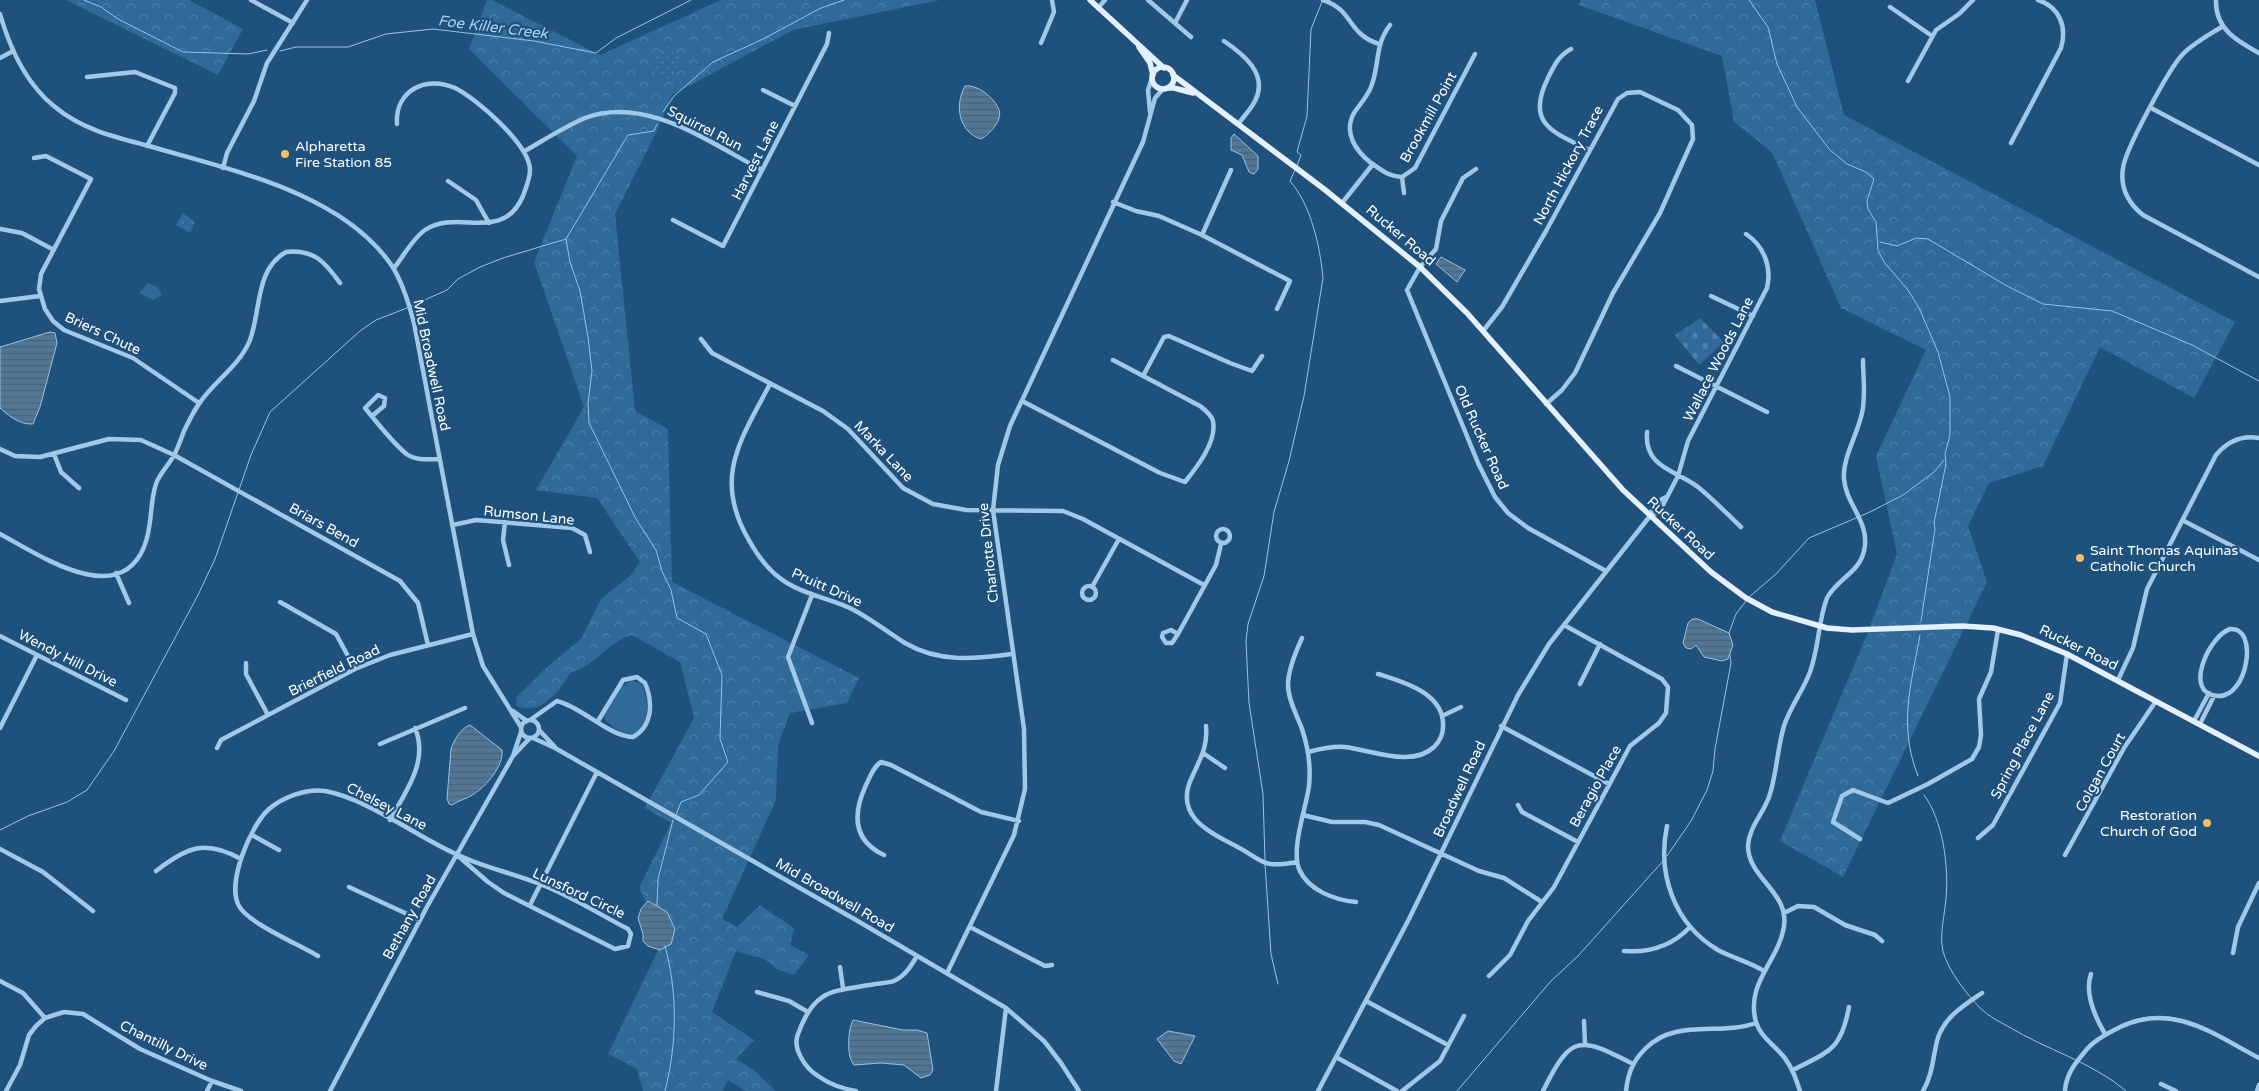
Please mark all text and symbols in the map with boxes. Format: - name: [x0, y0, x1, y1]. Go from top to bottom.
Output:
- water label: Foe Killer Creek: [437, 11, 551, 43]
- street label: Brookmill Point: [1396, 68, 1461, 166]
- street label: Squirrel Run: [664, 102, 745, 155]
- street label: North Hickory Trace: [1530, 103, 1607, 228]
- street label: Harvest Lane: [728, 118, 783, 203]
- place label: Alpharetta Fire Station 85: [295, 138, 392, 171]
- marker: Alpharetta Fire Station 85: [279, 148, 291, 160]
- street label: Rucker Road: [1362, 201, 1439, 269]
- street label: Wallace Woods Lane: [1680, 294, 1757, 424]
- street label: Mid Broadwell Road: [409, 298, 454, 432]
- street label: Briers Chute: [62, 308, 144, 359]
- street label: Old Rucker Road: [1451, 382, 1512, 492]
- street label: Marka Lane: [850, 417, 917, 485]
- street label: Rucker Road: [1644, 493, 1718, 564]
- street label: Briars Bend: [286, 499, 362, 552]
- street label: Rumson Lane: [483, 502, 575, 529]
- street label: Charlotte Drive: [975, 502, 1002, 604]
- place label: Saint Thomas Aquinas Catholic Church: [2090, 542, 2238, 575]
- marker: Saint Thomas Aquinas Catholic Church: [2074, 552, 2086, 564]
- street label: Pruitt Drive: [789, 564, 865, 611]
- street label: Rucker Road: [2037, 621, 2121, 674]
- street label: Wendy Hill Drive: [15, 626, 120, 691]
- street label: Brierfield Road: [286, 641, 383, 700]
- street label: Spring Place Lane: [1987, 689, 2058, 802]
- street label: Colgan Court: [2072, 729, 2129, 815]
- street label: Broadwell Road: [1430, 738, 1489, 840]
- street label: Beragio Place: [1566, 742, 1625, 830]
- street label: Chelsey Lane: [344, 779, 430, 834]
- place label: Restoration Church of God: [2100, 807, 2197, 840]
- marker: Restoration Church of God: [2201, 817, 2213, 829]
- street label: Mid Broadwell Road: [772, 855, 897, 936]
- street label: Lunsford Circle: [530, 865, 628, 922]
- street label: Bethany Road: [379, 872, 440, 962]
- street label: Chantilly Drive: [117, 1017, 211, 1074]

